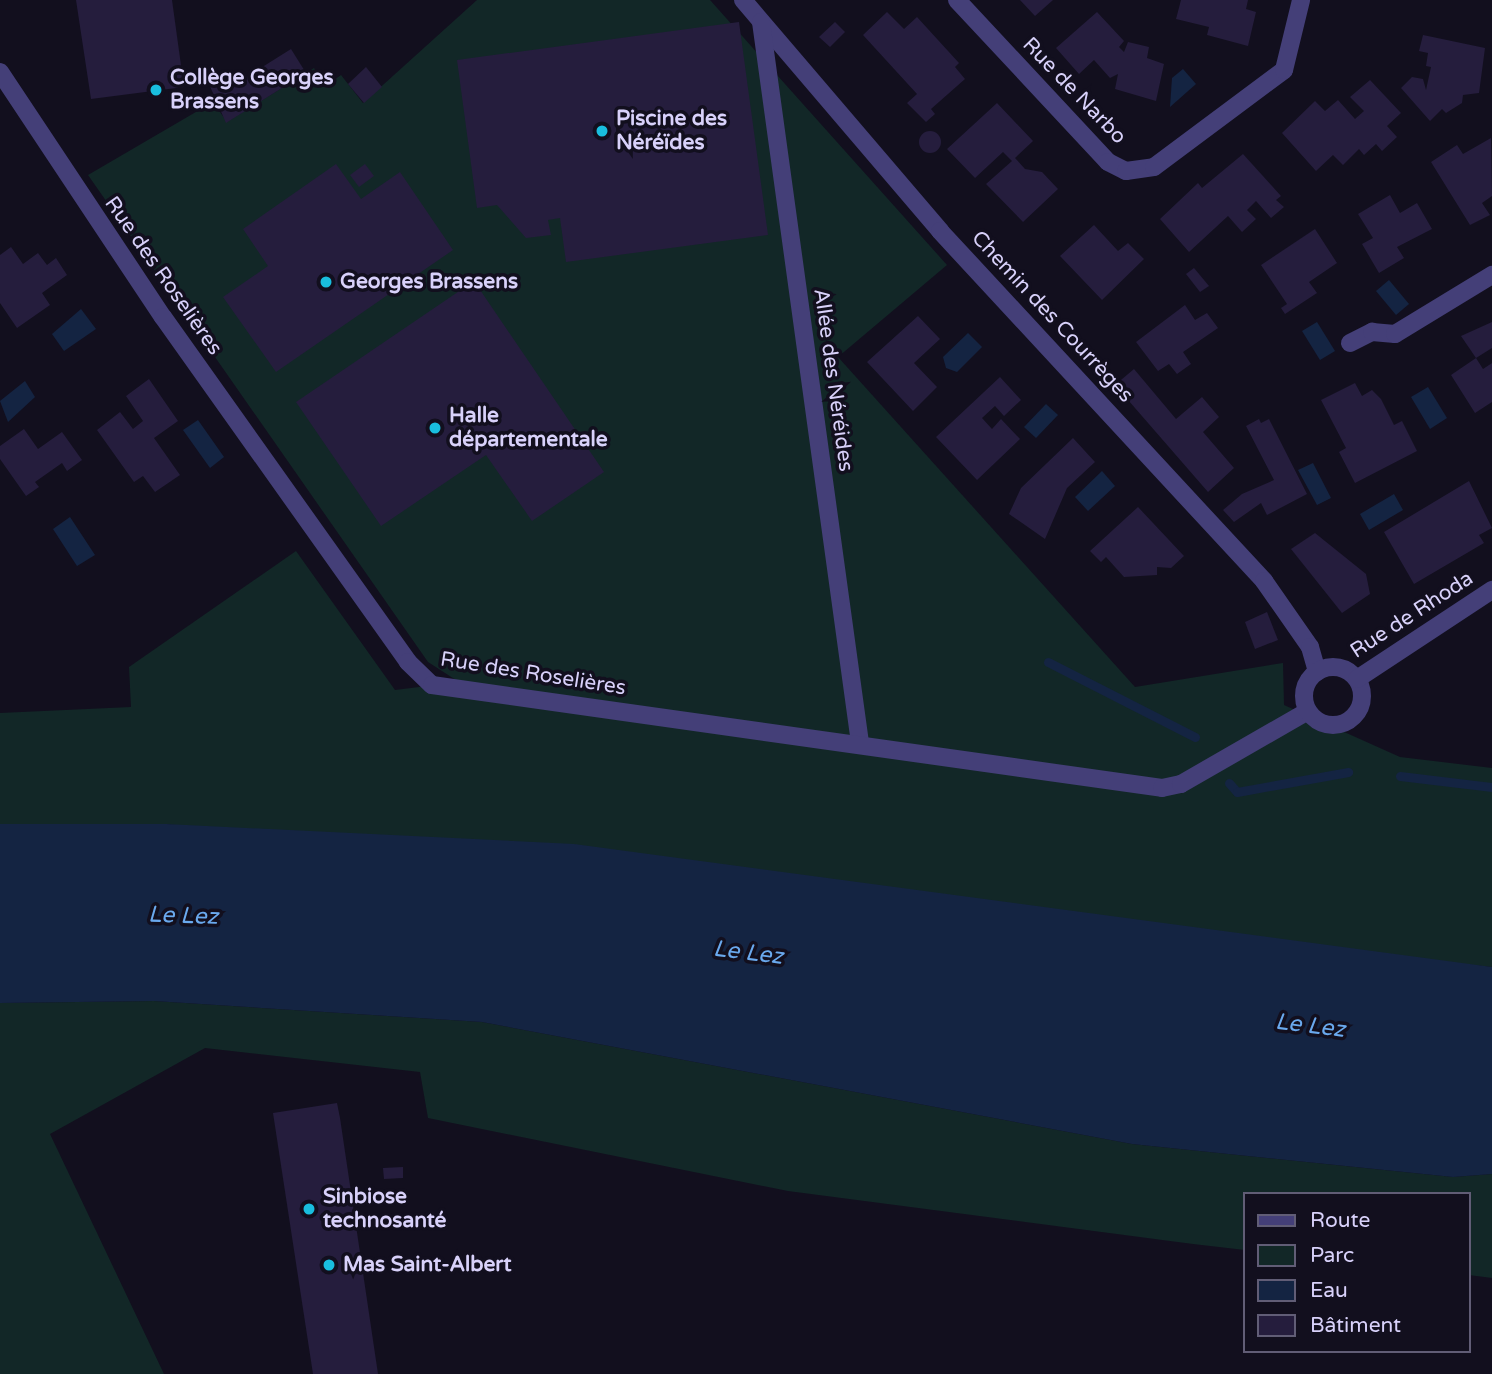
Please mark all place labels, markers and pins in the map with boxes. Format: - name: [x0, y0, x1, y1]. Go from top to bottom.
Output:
- place label: Collège Georges Brassens: [170, 65, 333, 115]
- marker: Collège Georges Brassens: [148, 82, 164, 98]
- place label: Piscine des Néréïdes: [616, 106, 727, 156]
- marker: Piscine des Néréïdes: [594, 123, 610, 139]
- place label: Georges Brassens: [340, 269, 518, 295]
- marker: Georges Brassens: [318, 274, 334, 290]
- place label: Halle départementale: [449, 403, 608, 453]
- marker: Halle départementale: [427, 420, 443, 436]
- place label: Sinbiose technosanté: [323, 1184, 446, 1234]
- marker: Sinbiose technosanté: [301, 1201, 317, 1217]
- place label: Mas Saint-Albert: [343, 1252, 511, 1278]
- marker: Mas Saint-Albert: [321, 1257, 337, 1273]

